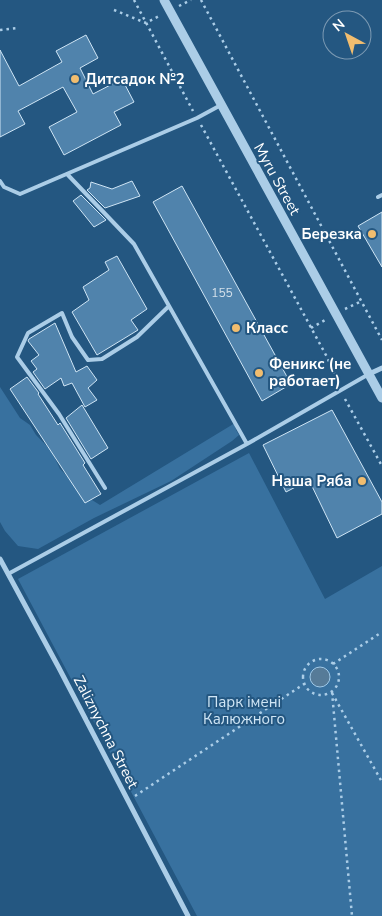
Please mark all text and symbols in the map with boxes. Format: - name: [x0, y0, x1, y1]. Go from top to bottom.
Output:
- north arrow: [322, 10, 372, 60]
- text: N: [329, 15, 349, 36]
- place label: Дитсадок №2: [85, 69, 185, 89]
- marker: Дитсадок №2: [69, 73, 81, 85]
- street label: Myru Street: [249, 140, 305, 219]
- place label: Березка: [301, 224, 362, 244]
- marker: Березка: [366, 228, 378, 240]
- house number: 155: [211, 285, 233, 301]
- place label: Класс: [246, 318, 288, 338]
- marker: Класс: [230, 322, 242, 334]
- place label: Феникс (не работает): [269, 354, 351, 391]
- marker: Феникс (не работает): [253, 367, 265, 379]
- place label: Наша Ряба: [272, 471, 352, 491]
- marker: Наша Ряба: [356, 475, 368, 487]
- street label: Zaliznychna Street: [69, 672, 143, 793]
- park label: Парк імені Калюжного: [203, 692, 285, 729]

